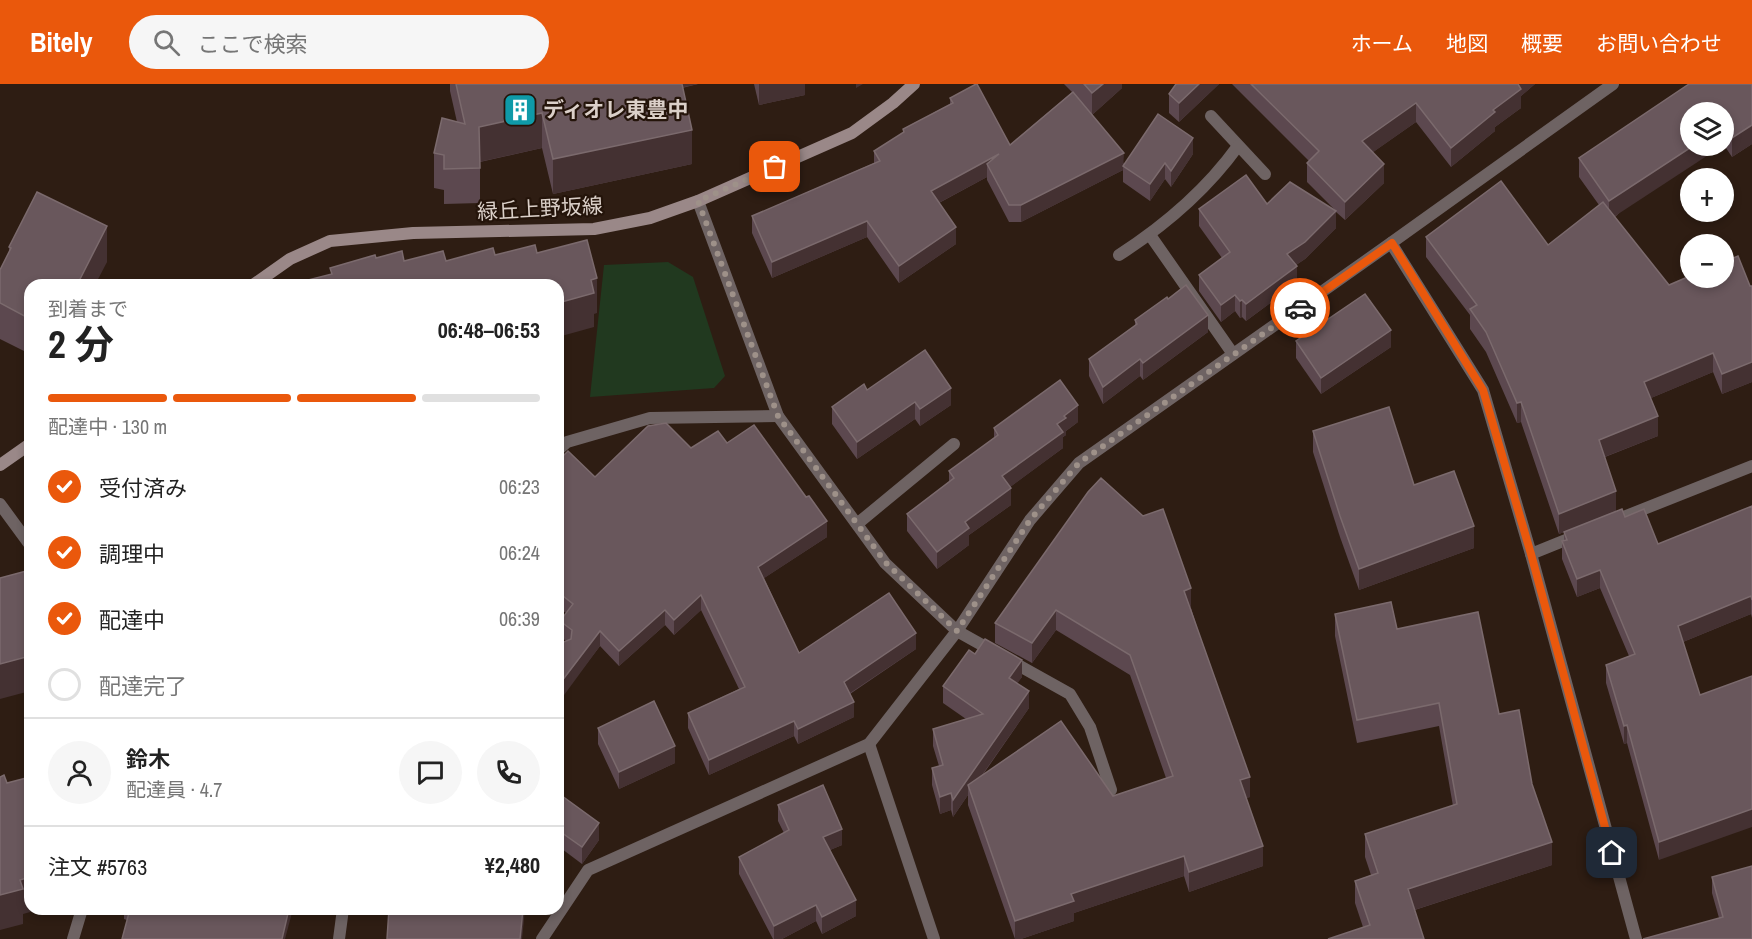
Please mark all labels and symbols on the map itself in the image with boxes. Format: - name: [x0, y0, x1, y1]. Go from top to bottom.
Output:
- building icon: ディオレ東豊中: [502, 92, 538, 128]
- place label: ディオレ東豊中: [543, 95, 689, 124]
- pin: [749, 141, 800, 192]
- street label: 緑丘上野坂線: [476, 191, 604, 226]
- courier: [1270, 278, 1330, 338]
- pin: [1586, 827, 1637, 878]

